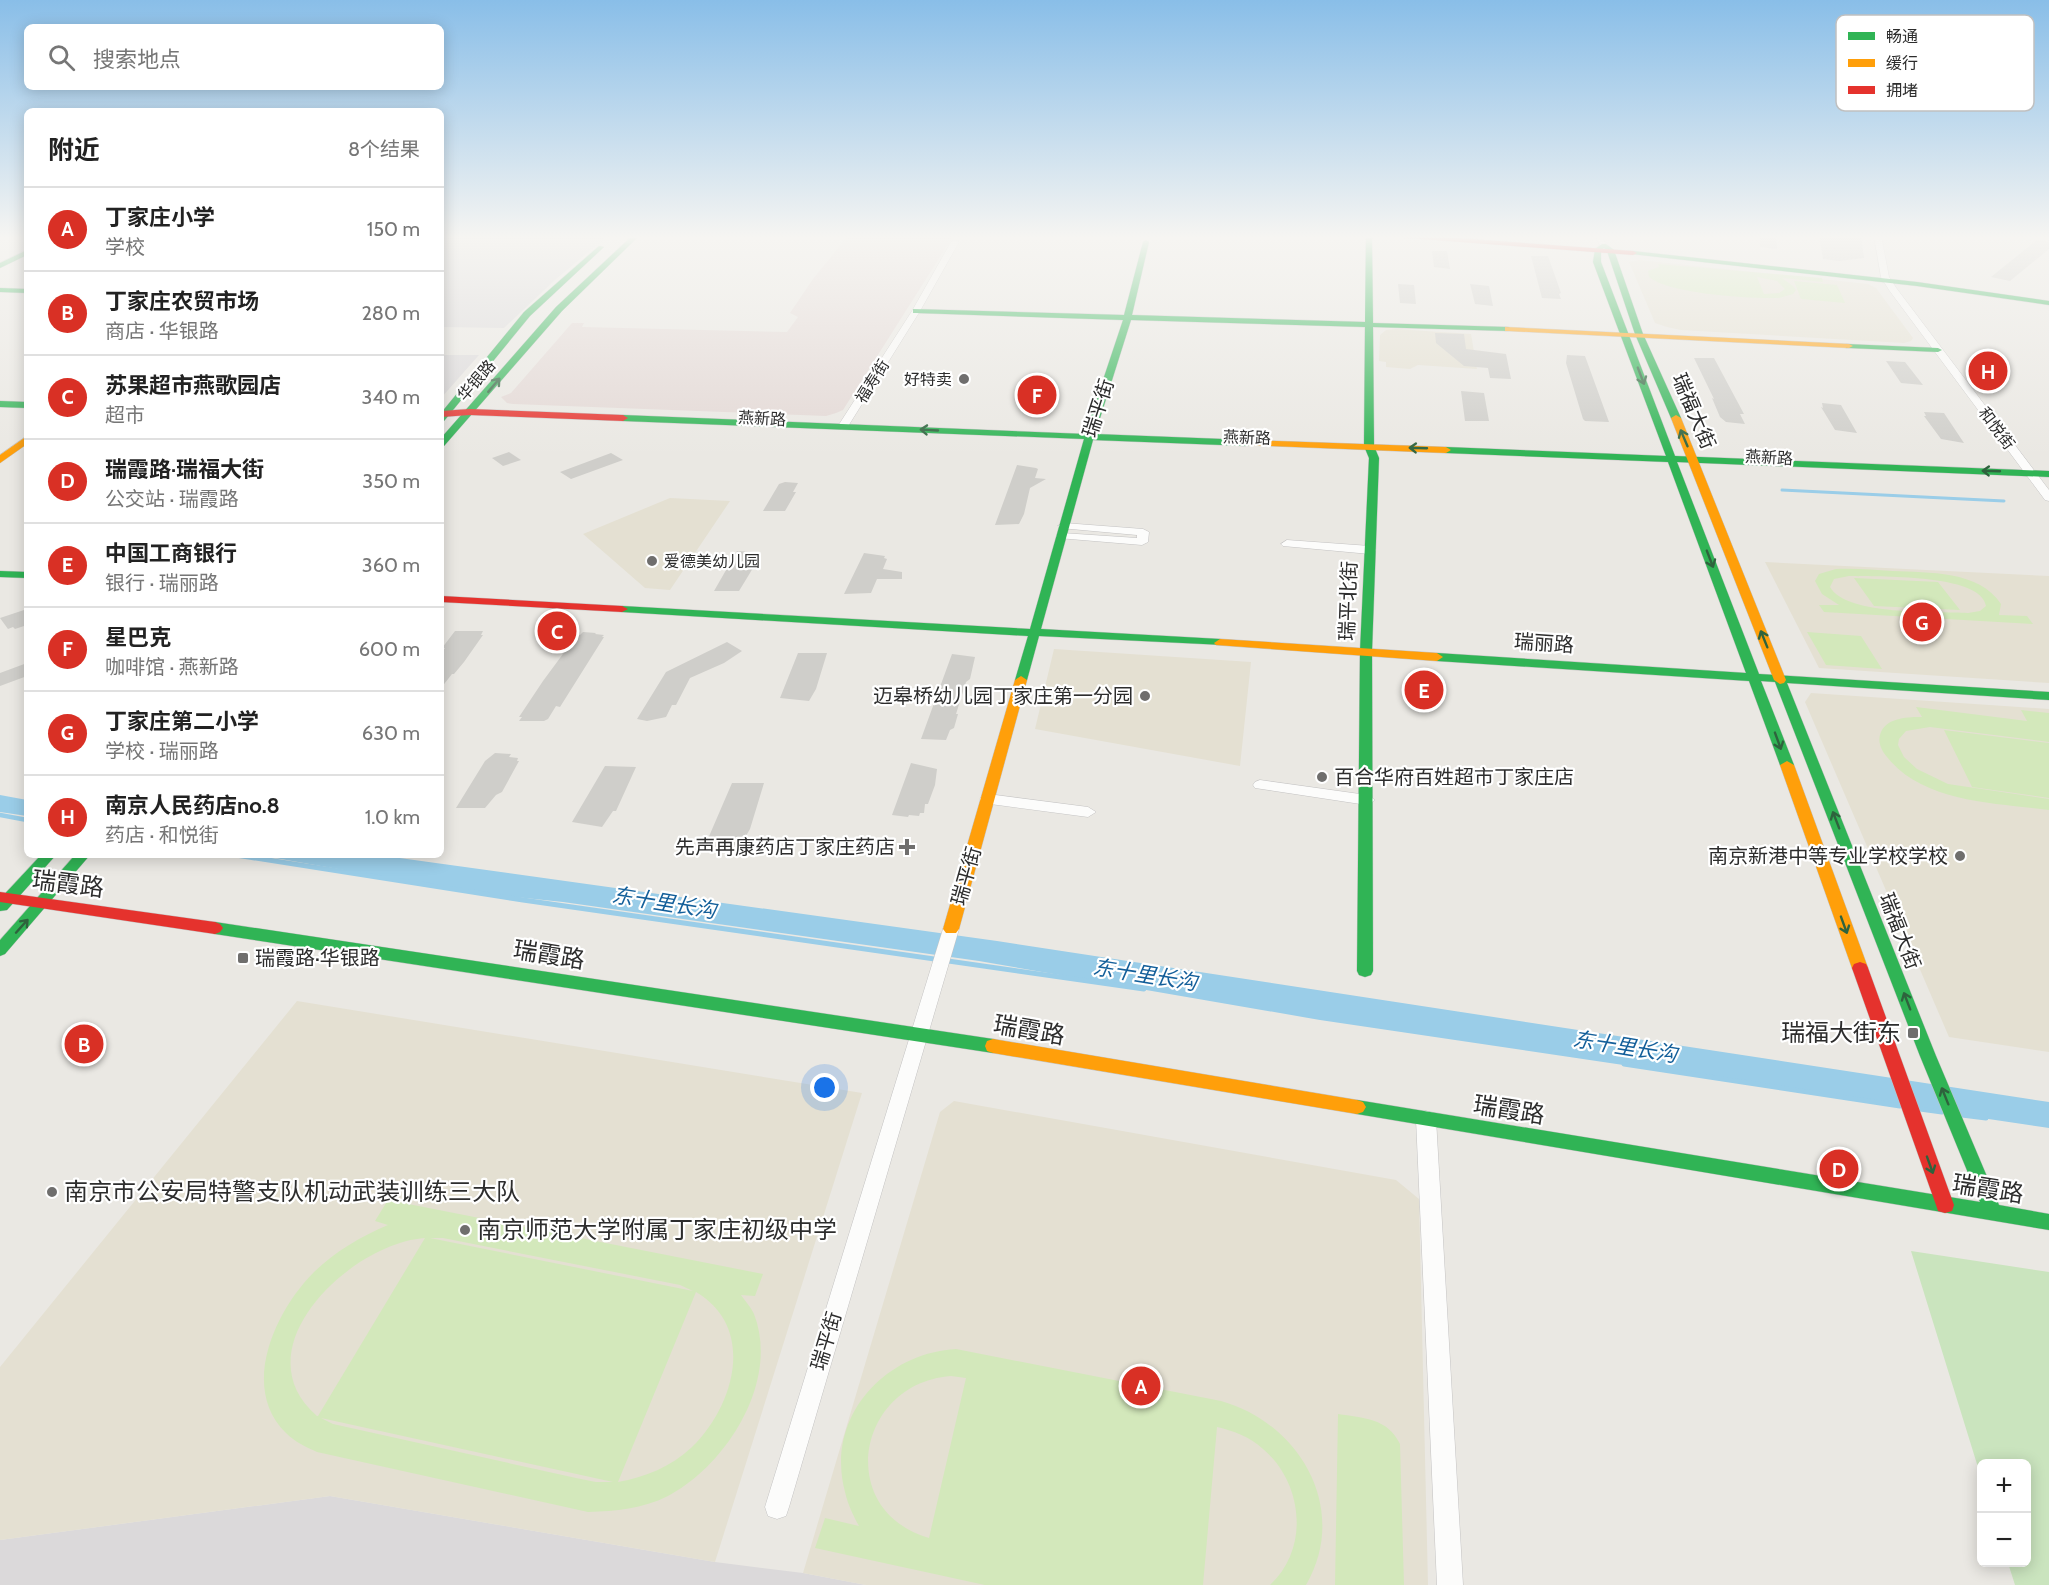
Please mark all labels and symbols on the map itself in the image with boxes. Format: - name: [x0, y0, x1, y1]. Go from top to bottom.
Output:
- legend: [1836, 15, 2034, 111]
- text: 畅通: [1886, 27, 1918, 46]
- text: 缓行: [1886, 54, 1918, 73]
- text: 拥堵: [1886, 81, 1918, 100]
- pin: H: [1968, 348, 2008, 394]
- street label: 华银路: [453, 356, 499, 405]
- street label: 福寿街: [852, 356, 893, 407]
- one-way arrow: [1636, 367, 1647, 385]
- street label: 瑞福大街: [1667, 369, 1721, 453]
- place label: 好特卖: [904, 370, 952, 389]
- marker: 好特卖: [957, 372, 971, 386]
- pin: F: [1018, 372, 1056, 418]
- street label: 瑞平街: [1077, 376, 1119, 440]
- one-way arrow: [487, 377, 500, 393]
- street label: 和悦街: [1975, 403, 2019, 453]
- street label: 燕新路: [738, 408, 786, 429]
- one-way arrow: [920, 425, 940, 436]
- street label: 燕新路: [1223, 427, 1271, 448]
- one-way arrow: [1678, 429, 1689, 447]
- one-way arrow: [1409, 443, 1429, 454]
- street label: 燕新路: [1745, 447, 1793, 468]
- one-way arrow: [1981, 466, 2001, 477]
- one-way arrow: [1706, 549, 1717, 567]
- place label: 爱德美幼儿园: [664, 552, 760, 571]
- marker: 爱德美幼儿园: [645, 554, 659, 568]
- street label: 瑞平北街: [1335, 561, 1361, 641]
- pin: G: [1902, 600, 1942, 644]
- pin: C: [538, 608, 576, 654]
- street label: 瑞丽路: [1513, 629, 1575, 657]
- one-way arrow: [1758, 630, 1769, 648]
- pin: E: [1404, 668, 1444, 712]
- place label: 迈皋桥幼儿园丁家庄第一分园: [873, 684, 1133, 708]
- marker: 迈皋桥幼儿园丁家庄第一分园: [1138, 689, 1152, 703]
- one-way arrow: [1774, 731, 1785, 750]
- place label: 百合华府百姓超市丁家庄店: [1334, 765, 1574, 789]
- marker: 百合华府百姓超市丁家庄店: [1315, 770, 1329, 784]
- one-way arrow: [1830, 811, 1841, 830]
- place label: 先声再康药店丁家庄药店: [675, 835, 895, 859]
- marker: 先声再康药店丁家庄药店: [900, 840, 914, 854]
- street label: 瑞平街: [946, 844, 986, 908]
- place label: 南京新港中等专业学校学校: [1708, 844, 1948, 868]
- marker: 南京新港中等专业学校学校: [1953, 849, 1967, 863]
- street label: 瑞霞路: [31, 865, 106, 902]
- water label: 东十里长沟: [610, 882, 720, 923]
- street label: 瑞福大街: [1874, 889, 1926, 973]
- one-way arrow: [1839, 915, 1850, 934]
- one-way arrow: [15, 919, 29, 934]
- street label: 瑞霞路: [511, 935, 587, 974]
- place label: 瑞霞路·华银路: [255, 946, 380, 970]
- marker: 瑞霞路·华银路: [236, 951, 250, 965]
- water label: 东十里长沟: [1091, 954, 1201, 995]
- one-way arrow: [1901, 993, 1912, 1011]
- street label: 瑞霞路: [991, 1009, 1067, 1050]
- place label: 瑞福大街东: [1781, 1018, 1901, 1047]
- pin: B: [64, 1022, 104, 1066]
- water label: 东十里长沟: [1571, 1026, 1681, 1067]
- marker: 瑞福大街东: [1906, 1026, 1920, 1040]
- your location: [810, 1073, 839, 1102]
- one-way arrow: [1939, 1087, 1950, 1106]
- street label: 瑞霞路: [1471, 1090, 1547, 1129]
- pin: D: [1820, 1146, 1858, 1192]
- one-way arrow: [1926, 1155, 1937, 1174]
- street label: 瑞霞路: [1950, 1169, 2026, 1208]
- place label: 南京市公安局特警支队机动武装训练三大队: [64, 1177, 520, 1206]
- marker: 南京市公安局特警支队机动武装训练三大队: [45, 1185, 59, 1199]
- place label: 南京师范大学附属丁家庄初级中学: [477, 1215, 837, 1244]
- marker: 南京师范大学附属丁家庄初级中学: [458, 1223, 472, 1237]
- street label: 瑞平街: [806, 1309, 846, 1373]
- pin: A: [1122, 1364, 1160, 1408]

